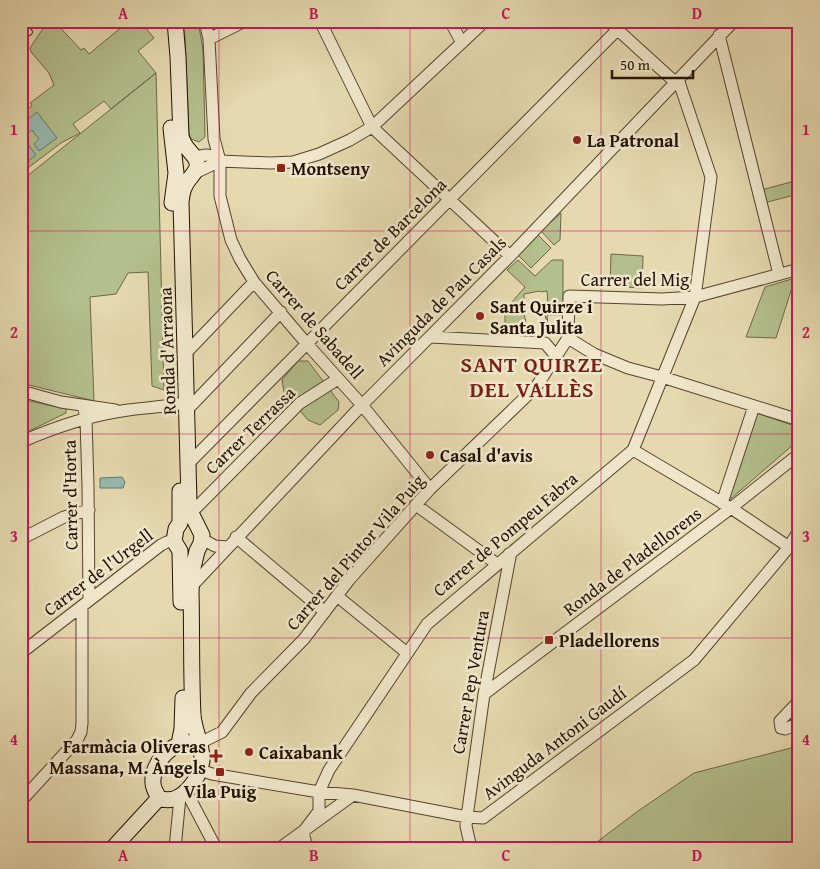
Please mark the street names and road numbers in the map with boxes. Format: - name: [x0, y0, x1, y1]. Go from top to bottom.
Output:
- street label: Carrer de Barcelona: [327, 171, 453, 297]
- street label: Avinguda de Pau Casals: [370, 230, 512, 372]
- street label: Carrer de Sabadell: [260, 263, 370, 385]
- street label: Carrer del Mig: [581, 266, 689, 293]
- street label: Ronda d'Arraona: [151, 286, 183, 415]
- street label: Carrer Terrassa: [199, 379, 302, 480]
- street label: Carrer d'Horta: [56, 439, 84, 550]
- street label: Carrer de Pompeu Fabra: [427, 465, 584, 603]
- street label: Carrer del Pintor Vila Puig: [279, 468, 431, 636]
- street label: Ronda de Pladellorens: [557, 500, 707, 622]
- street label: Carrer de l'Urgell: [37, 522, 159, 622]
- street label: Carrer Pep Ventura: [444, 607, 496, 756]
- street label: Avinguda Antoni Gaudí: [476, 679, 632, 806]

